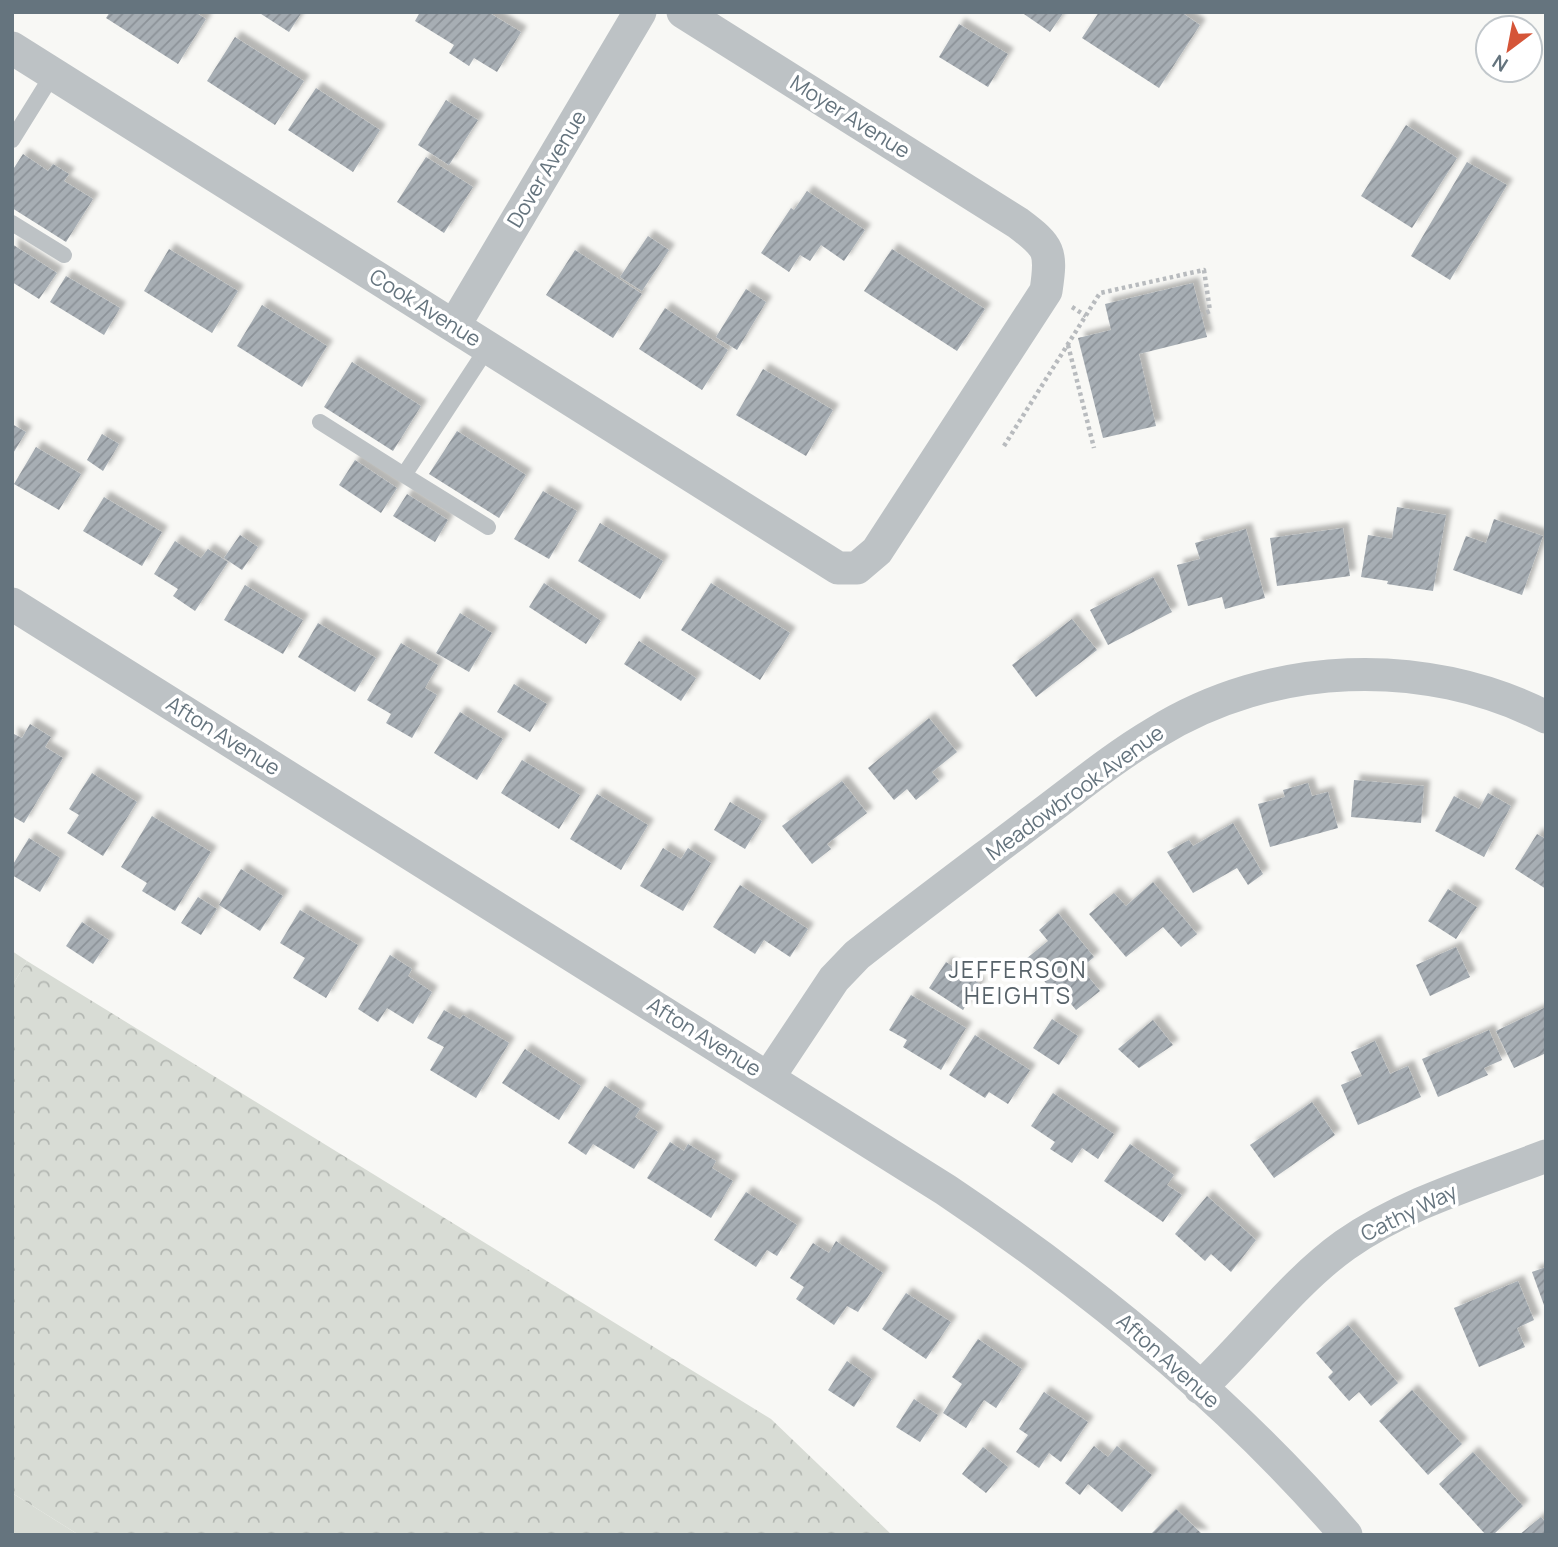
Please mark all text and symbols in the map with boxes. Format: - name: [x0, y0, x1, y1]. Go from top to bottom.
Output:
- north arrow: [1474, 14, 1544, 84]
- text: N: [1487, 49, 1513, 78]
- street label: Moyer Avenue: [785, 68, 916, 164]
- street label: Dover Avenue: [500, 105, 592, 232]
- street label: Cook Avenue: [365, 262, 487, 353]
- street label: Afton Avenue: [161, 689, 286, 781]
- street label: Meadowbrook Avenue: [980, 718, 1169, 866]
- district label: JEFFERSON HEIGHTS: [948, 953, 1088, 1011]
- street label: Afton Avenue: [642, 990, 767, 1082]
- street label: Cathy Way: [1356, 1177, 1461, 1247]
- street label: Afton Avenue: [1111, 1307, 1226, 1414]

